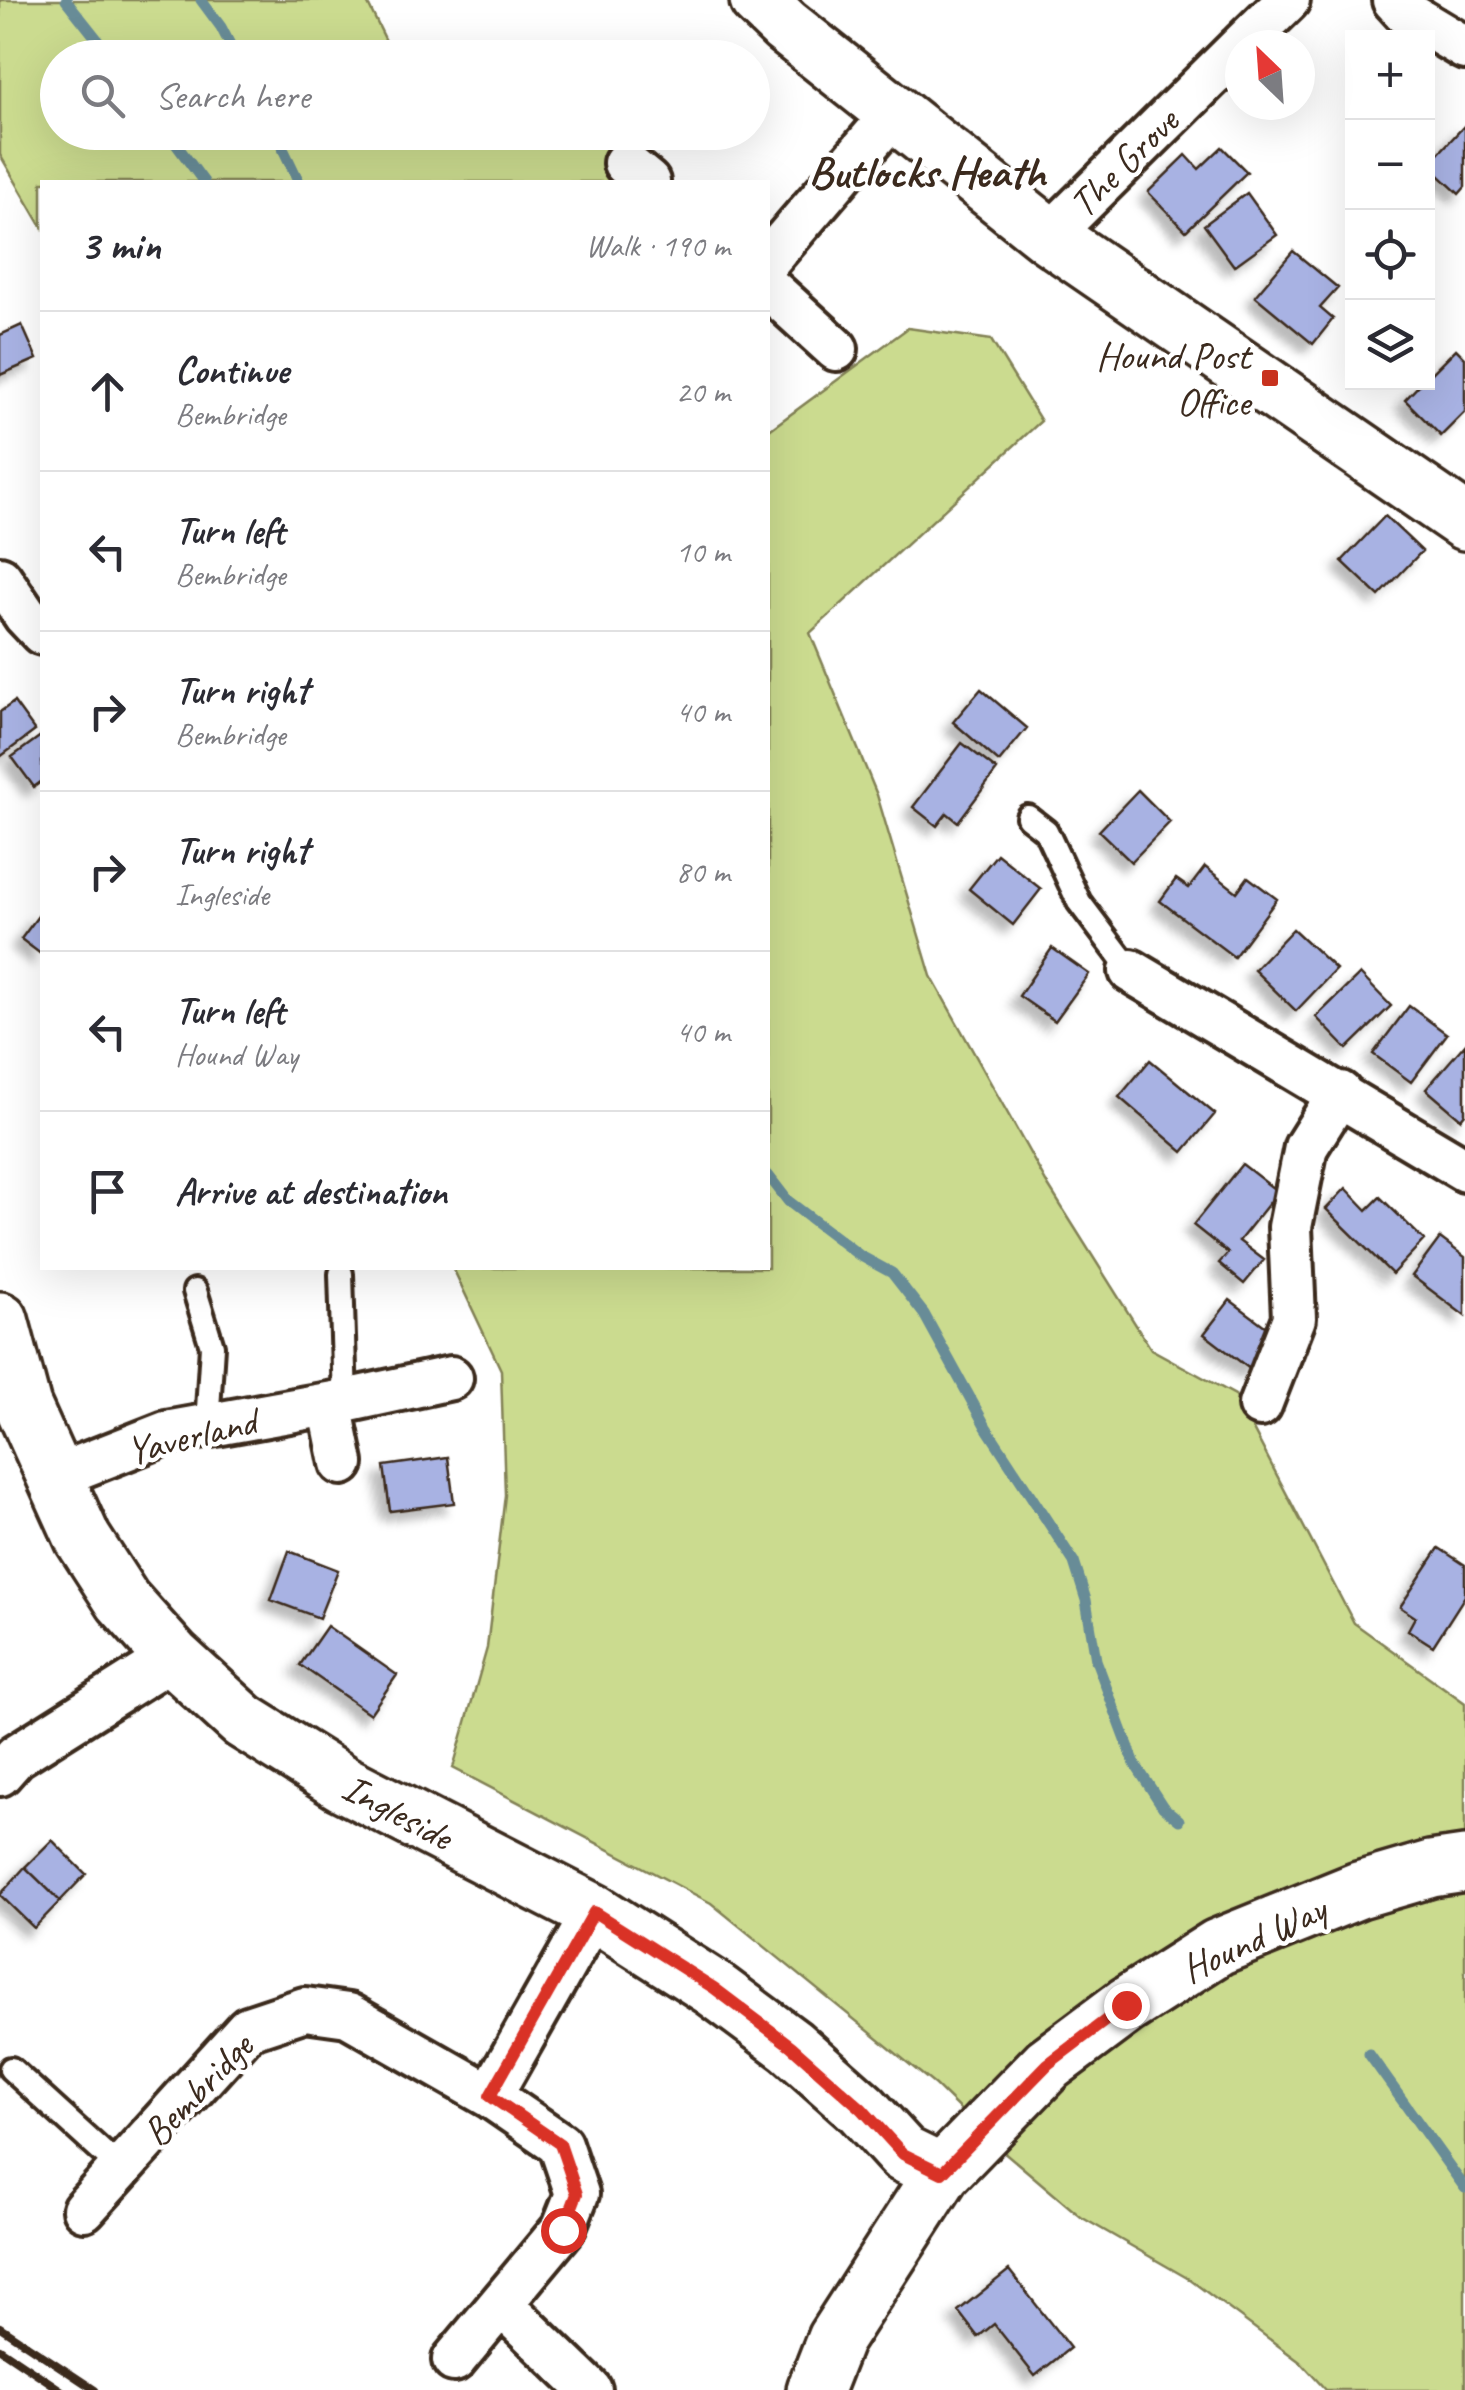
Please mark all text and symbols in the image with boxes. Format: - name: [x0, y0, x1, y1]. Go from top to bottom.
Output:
- north arrow: [1225, 30, 1315, 120]
- map controls: [1345, 30, 1435, 390]
- button: +: [1345, 30, 1435, 120]
- search box: [40, 40, 770, 150]
- icon: search: [75, 68, 130, 123]
- text: Search here: [155, 72, 310, 119]
- street label: The Grove: [1058, 95, 1191, 228]
- button: −: [1345, 120, 1435, 210]
- district label: Butlocks Heath: [808, 144, 1048, 201]
- button: locate: [1345, 210, 1435, 300]
- text: 3 min: [80, 219, 160, 272]
- text: Walk · 190 m: [586, 225, 730, 266]
- button: layers: [1345, 300, 1435, 390]
- place label: Hound Post Office: [1096, 331, 1254, 427]
- text: Continue: [175, 347, 289, 394]
- icon: ahead: [80, 364, 135, 419]
- marker: Hound Post Office: [1259, 367, 1281, 389]
- text: 20 m: [676, 371, 730, 412]
- text: Bembridge: [175, 394, 286, 435]
- text: Turn left: [175, 507, 285, 554]
- icon: left: [80, 524, 135, 579]
- text: 10 m: [676, 531, 730, 572]
- text: Bembridge: [175, 554, 286, 595]
- text: Turn right: [175, 667, 309, 714]
- icon: right: [80, 684, 135, 739]
- text: 40 m: [676, 691, 730, 732]
- text: Bembridge: [175, 714, 286, 755]
- text: Turn right: [175, 827, 309, 874]
- icon: right: [80, 844, 135, 899]
- text: 80 m: [676, 851, 730, 892]
- text: Ingleside: [175, 874, 269, 915]
- text: Turn left: [175, 987, 285, 1034]
- icon: left: [80, 1004, 135, 1059]
- text: 40 m: [676, 1011, 730, 1052]
- text: Hound Way: [175, 1034, 298, 1075]
- icon: arrive: [80, 1164, 135, 1219]
- text: Arrive at destination: [175, 1168, 447, 1215]
- street label: Yaverland: [121, 1394, 267, 1476]
- street label: Ingleside: [334, 1762, 464, 1863]
- street label: Hound Way: [1173, 1882, 1337, 1994]
- route end: [1104, 1983, 1150, 2029]
- street label: Bembridge: [132, 2020, 266, 2157]
- route start: [541, 2208, 587, 2254]

